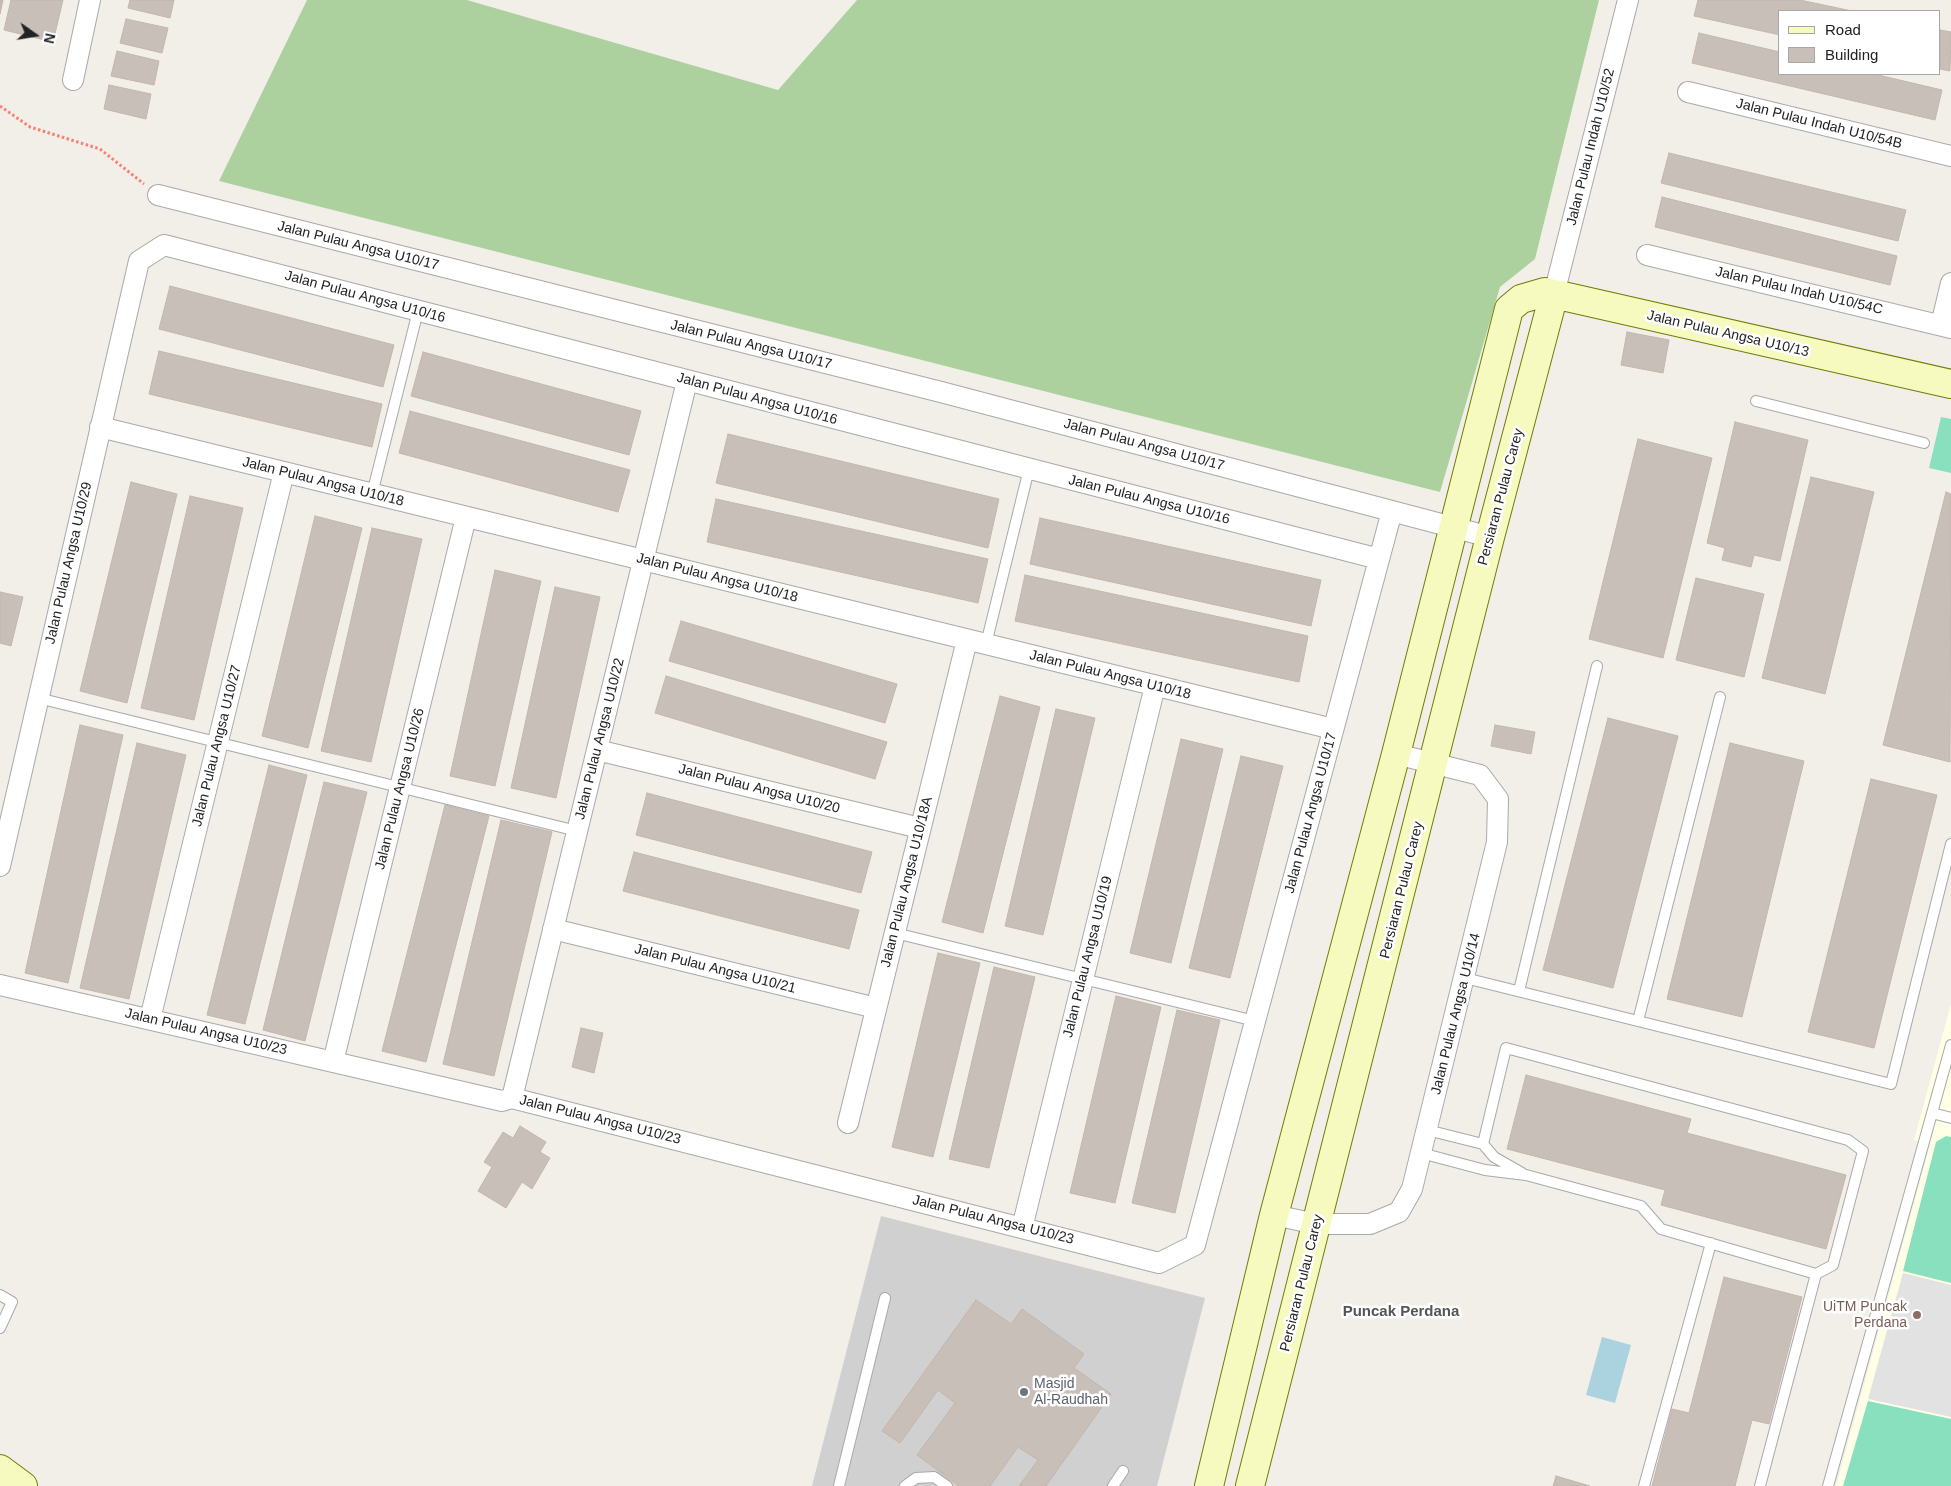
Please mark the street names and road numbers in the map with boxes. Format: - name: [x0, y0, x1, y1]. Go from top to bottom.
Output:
- street label: Jalan Pulau Indah U10/52: [1563, 67, 1619, 227]
- street label: Jalan Pulau Indah U10/54B: [1734, 95, 1904, 153]
- street label: Jalan Pulau Angsa U10/17: [276, 218, 440, 274]
- street label: Jalan Pulau Indah U10/54C: [1714, 264, 1884, 318]
- street label: Jalan Pulau Angsa U10/16: [283, 267, 447, 327]
- street label: Jalan Pulau Angsa U10/13: [1645, 307, 1811, 361]
- street label: Jalan Pulau Angsa U10/17: [669, 317, 833, 373]
- street label: Jalan Pulau Angsa U10/16: [675, 369, 839, 429]
- street label: Jalan Pulau Angsa U10/17: [1062, 415, 1226, 475]
- street label: Persiaran Pulau Carey: [1475, 427, 1527, 567]
- street label: Jalan Pulau Angsa U10/18: [241, 454, 405, 510]
- street label: Jalan Pulau Angsa U10/16: [1067, 472, 1231, 528]
- street label: Jalan Pulau Angsa U10/29: [42, 480, 96, 646]
- street label: Jalan Pulau Angsa U10/18: [635, 550, 799, 606]
- street label: Jalan Pulau Angsa U10/18: [1028, 647, 1192, 703]
- street label: Jalan Pulau Angsa U10/22: [572, 657, 628, 821]
- street label: Jalan Pulau Angsa U10/27: [189, 664, 245, 828]
- street label: Jalan Pulau Angsa U10/26: [372, 707, 428, 871]
- street label: Jalan Pulau Angsa U10/17: [1281, 731, 1341, 895]
- street label: Jalan Pulau Angsa U10/20: [677, 761, 841, 817]
- street label: Jalan Pulau Angsa U10/18A: [878, 795, 936, 969]
- street label: Persiaran Pulau Carey: [1377, 820, 1427, 960]
- street label: Jalan Pulau Angsa U10/19: [1060, 875, 1116, 1039]
- street label: Jalan Pulau Angsa U10/14: [1428, 932, 1484, 1096]
- street label: Jalan Pulau Angsa U10/21: [633, 941, 797, 997]
- street label: Jalan Pulau Angsa U10/23: [123, 1005, 289, 1059]
- street label: Jalan Pulau Angsa U10/23: [518, 1092, 682, 1148]
- street label: Jalan Pulau Angsa U10/23: [911, 1192, 1075, 1248]
- street label: Persiaran Pulau Carey: [1277, 1213, 1327, 1353]

